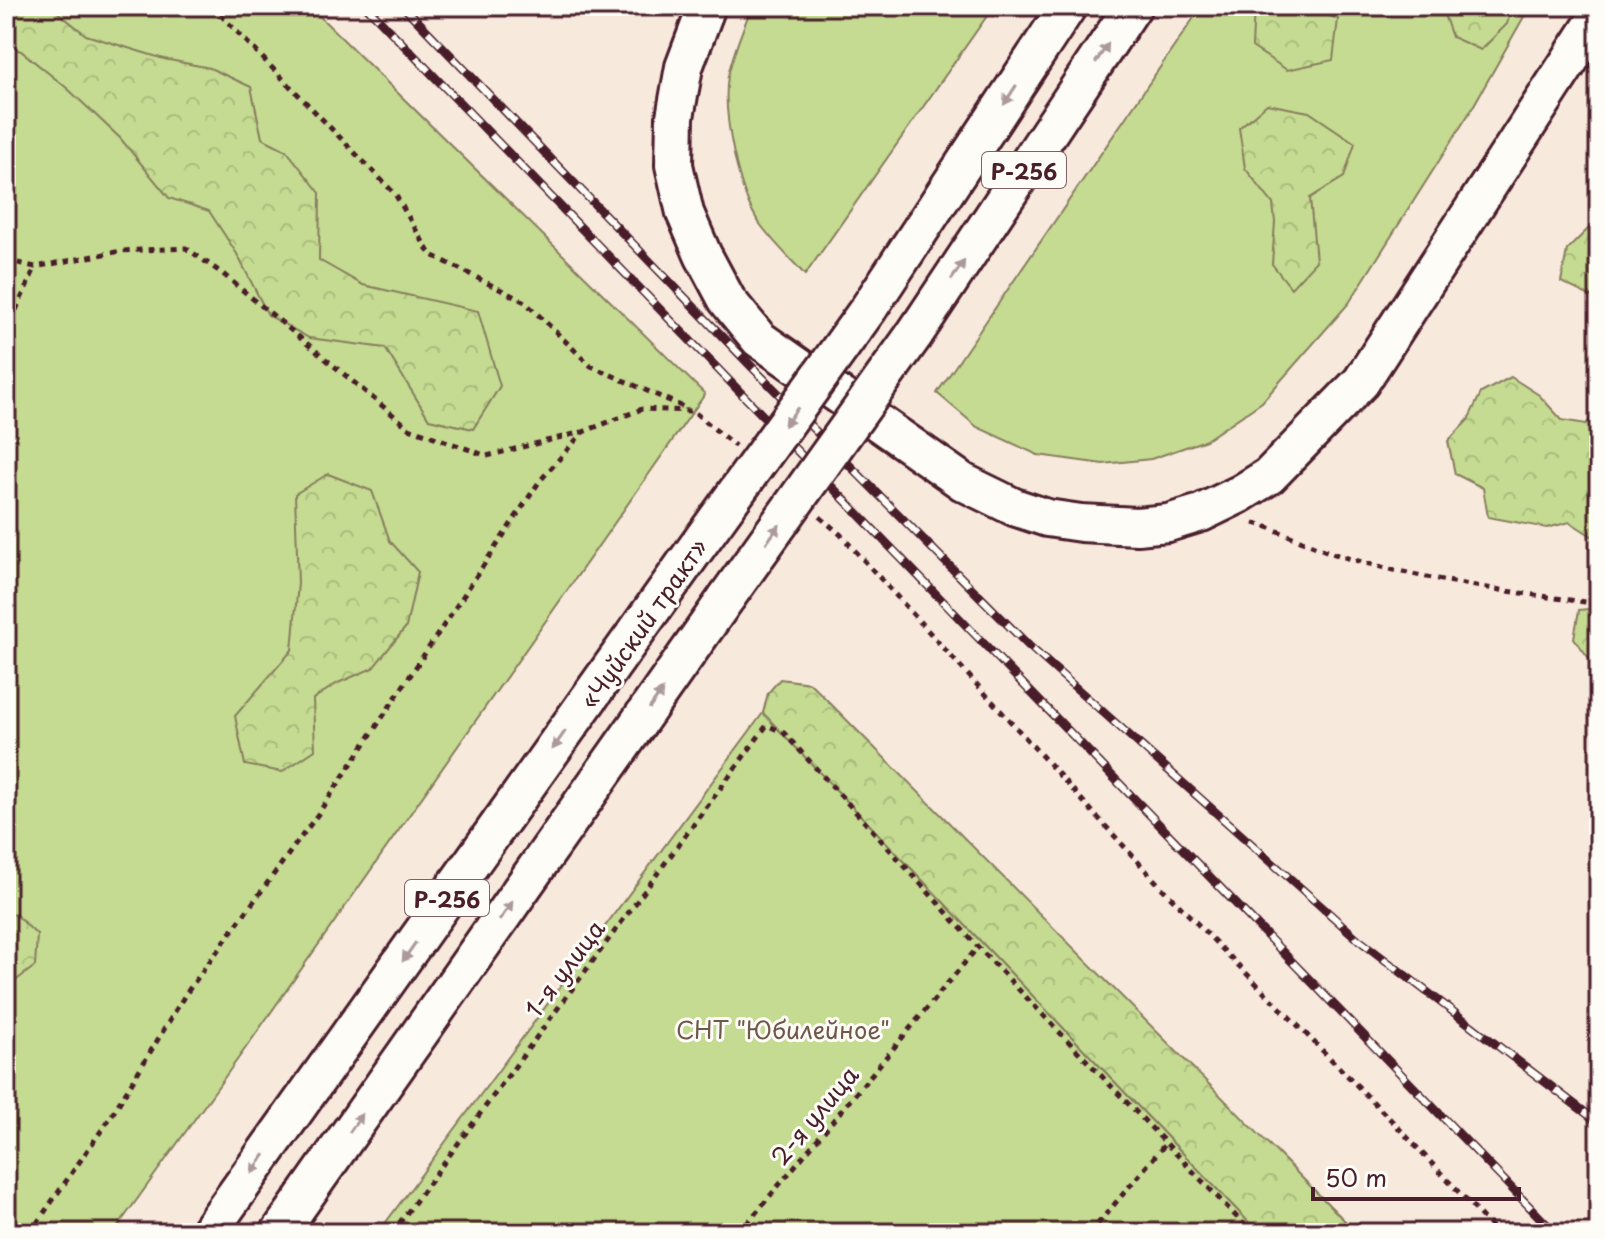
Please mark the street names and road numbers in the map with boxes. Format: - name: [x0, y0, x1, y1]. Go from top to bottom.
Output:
- road number: Р-256: [982, 152, 1066, 188]
- street label: «Чуйский тракт»: [571, 530, 715, 716]
- road number: Р-256: [405, 880, 489, 916]
- street label: 1-я улица: [515, 912, 613, 1024]
- street label: 2-я улица: [762, 1057, 866, 1173]

